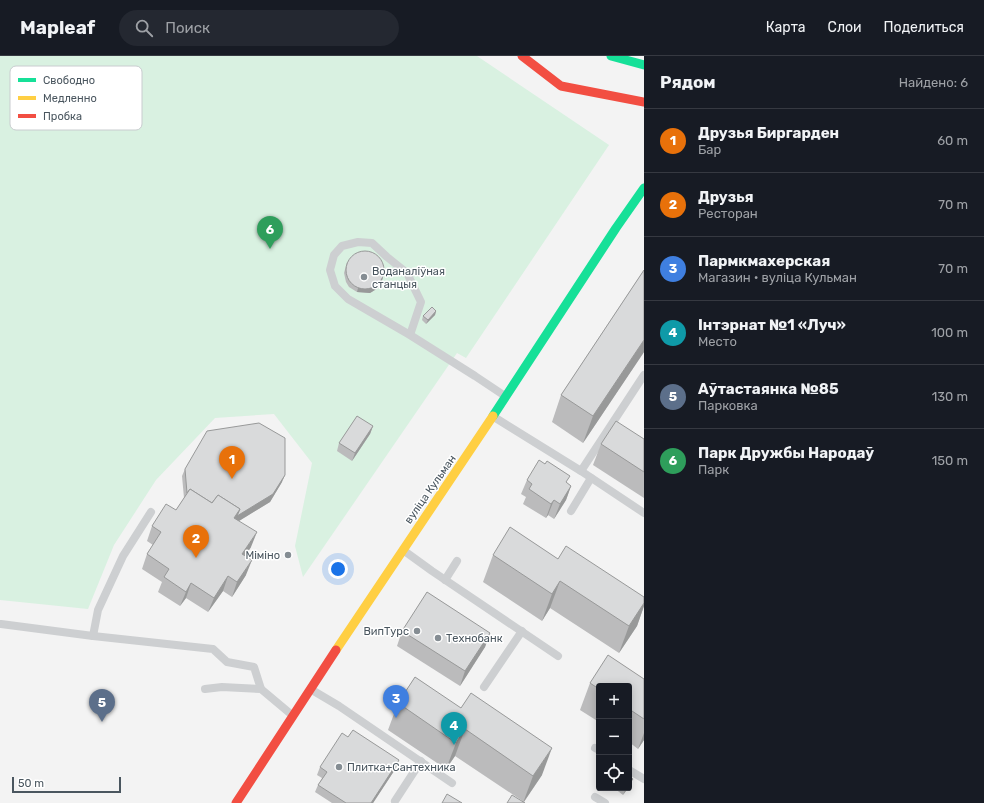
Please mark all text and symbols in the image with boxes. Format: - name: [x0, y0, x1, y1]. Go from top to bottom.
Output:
- search box: [119, 10, 399, 46]
- text: Mapleaf: [20, 16, 95, 39]
- icon: search: [133, 17, 155, 39]
- text: Поиск: [165, 19, 210, 37]
- text: Карта: [766, 19, 806, 36]
- text: Слои: [828, 19, 862, 36]
- text: Поделиться: [884, 19, 964, 36]
- legend: [10, 66, 142, 130]
- text: Рядом: [660, 72, 716, 92]
- text: Свободно: [43, 74, 95, 87]
- text: Найдено: 6: [899, 75, 968, 90]
- text: Медленно: [43, 92, 97, 105]
- text: Пробка: [43, 110, 82, 123]
- text: Друзья Биргарден: [698, 124, 839, 142]
- text: 1: [670, 133, 676, 148]
- text: 60 m: [937, 133, 968, 148]
- text: Бар: [698, 142, 721, 157]
- text: Друзья: [698, 188, 754, 206]
- text: 2: [669, 197, 677, 212]
- text: 70 m: [938, 197, 968, 212]
- text: Ресторан: [698, 206, 758, 221]
- pin: 6: [257, 216, 283, 249]
- text: Пармкмахерская: [698, 252, 830, 270]
- text: 3: [669, 261, 677, 276]
- text: 70 m: [938, 261, 968, 276]
- place label: Воданаліўная станцыя: [372, 265, 445, 291]
- text: Магазин · вуліца Кульман: [698, 270, 857, 285]
- marker: Воданаліўная станцыя: [359, 272, 369, 282]
- text: Інтэрнат №1 «Луч»: [698, 316, 846, 334]
- text: 4: [669, 325, 677, 340]
- text: 100 m: [931, 325, 968, 340]
- text: Место: [698, 334, 737, 349]
- text: Аўтастаянка №85: [698, 380, 839, 398]
- text: 5: [669, 389, 677, 404]
- text: 130 m: [932, 389, 968, 404]
- text: Парковка: [698, 398, 758, 413]
- text: Парк Дружбы Народаў: [698, 444, 874, 462]
- pin: 1: [219, 446, 245, 479]
- street label: вуліца Кульман: [402, 452, 459, 526]
- text: 6: [669, 453, 677, 468]
- text: 150 m: [932, 453, 968, 468]
- text: Парк: [698, 462, 729, 477]
- pin: 2: [183, 525, 209, 558]
- place label: Міміно: [245, 549, 280, 562]
- marker: Міміно: [283, 550, 293, 560]
- your location: [328, 559, 348, 579]
- place label: ВипТурс: [363, 625, 409, 638]
- marker: ВипТурс: [412, 626, 422, 636]
- place label: Технобанк: [446, 632, 503, 645]
- marker: Технобанк: [433, 633, 443, 643]
- map controls: [596, 683, 632, 791]
- button: +: [596, 683, 632, 719]
- pin: 3: [383, 685, 409, 718]
- pin: 5: [89, 689, 115, 722]
- pin: 4: [441, 712, 467, 745]
- button: −: [596, 719, 632, 755]
- button: locate: [596, 755, 632, 791]
- place label: Плитка+Сантехника: [347, 761, 456, 774]
- marker: Плитка+Сантехника: [334, 762, 344, 772]
- scale bar: [12, 775, 121, 794]
- text: 50 m: [18, 777, 44, 790]

